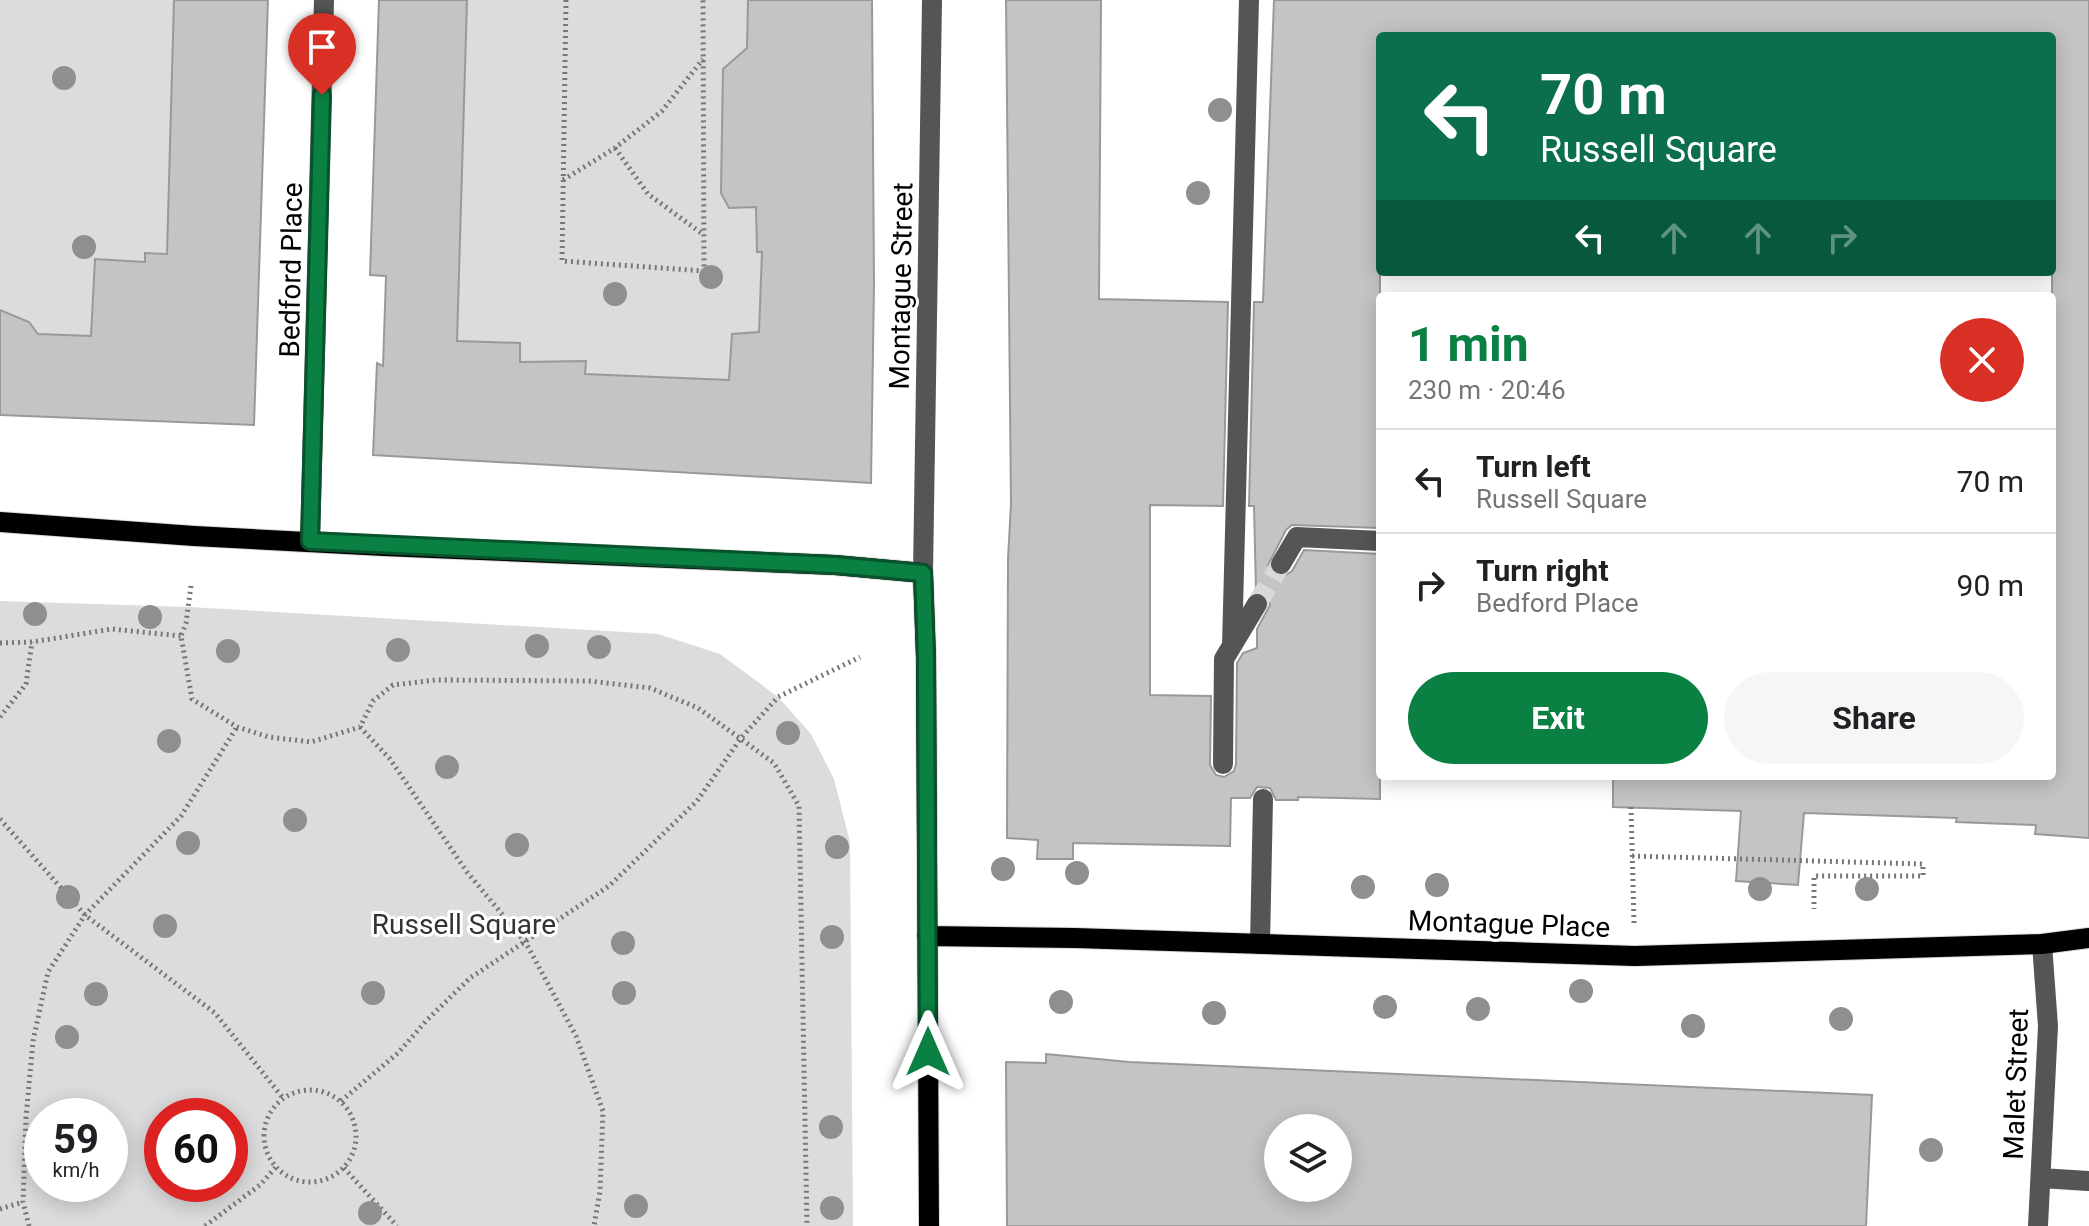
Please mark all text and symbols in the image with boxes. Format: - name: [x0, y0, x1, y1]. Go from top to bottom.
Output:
- pin: [288, 13, 356, 95]
- icon: arrive: [300, 25, 344, 69]
- text: 70 m: [1540, 62, 1667, 128]
- icon: left: [1408, 64, 1512, 168]
- text: Russell Square: [1540, 129, 1777, 171]
- street label: Bedford Place: [273, 182, 309, 358]
- street label: Montague Street: [883, 182, 919, 390]
- icon: left: [1568, 216, 1612, 260]
- icon: ahead: [1652, 216, 1696, 260]
- icon: ahead: [1736, 216, 1780, 260]
- icon: right: [1820, 216, 1864, 260]
- text: 1 min: [1408, 316, 1529, 373]
- button: close: [1940, 318, 2024, 402]
- text: 230 m · 20:46: [1408, 375, 1566, 405]
- text: Turn left: [1476, 449, 1591, 484]
- icon: left: [1408, 459, 1452, 503]
- text: 70 m: [1957, 464, 2024, 499]
- text: Russell Square: [1476, 484, 1647, 514]
- text: Turn right: [1476, 553, 1609, 588]
- icon: right: [1408, 563, 1452, 607]
- text: 90 m: [1957, 568, 2024, 603]
- text: Bedford Place: [1476, 588, 1638, 618]
- button: Exit: [1408, 672, 1708, 764]
- button: Share: [1724, 672, 2024, 764]
- street label: Montague Place: [1407, 904, 1611, 944]
- park label: Russell Square: [372, 908, 556, 941]
- street label: Malet Street: [1997, 1008, 2035, 1160]
- position arrow: [886, 1010, 970, 1094]
- speed limit sign: 60: [144, 1098, 248, 1202]
- map controls: [1264, 1114, 1352, 1202]
- button: layers: [1264, 1114, 1352, 1202]
- text: 59: [53, 1116, 99, 1163]
- text: km/h: [53, 1158, 99, 1182]

